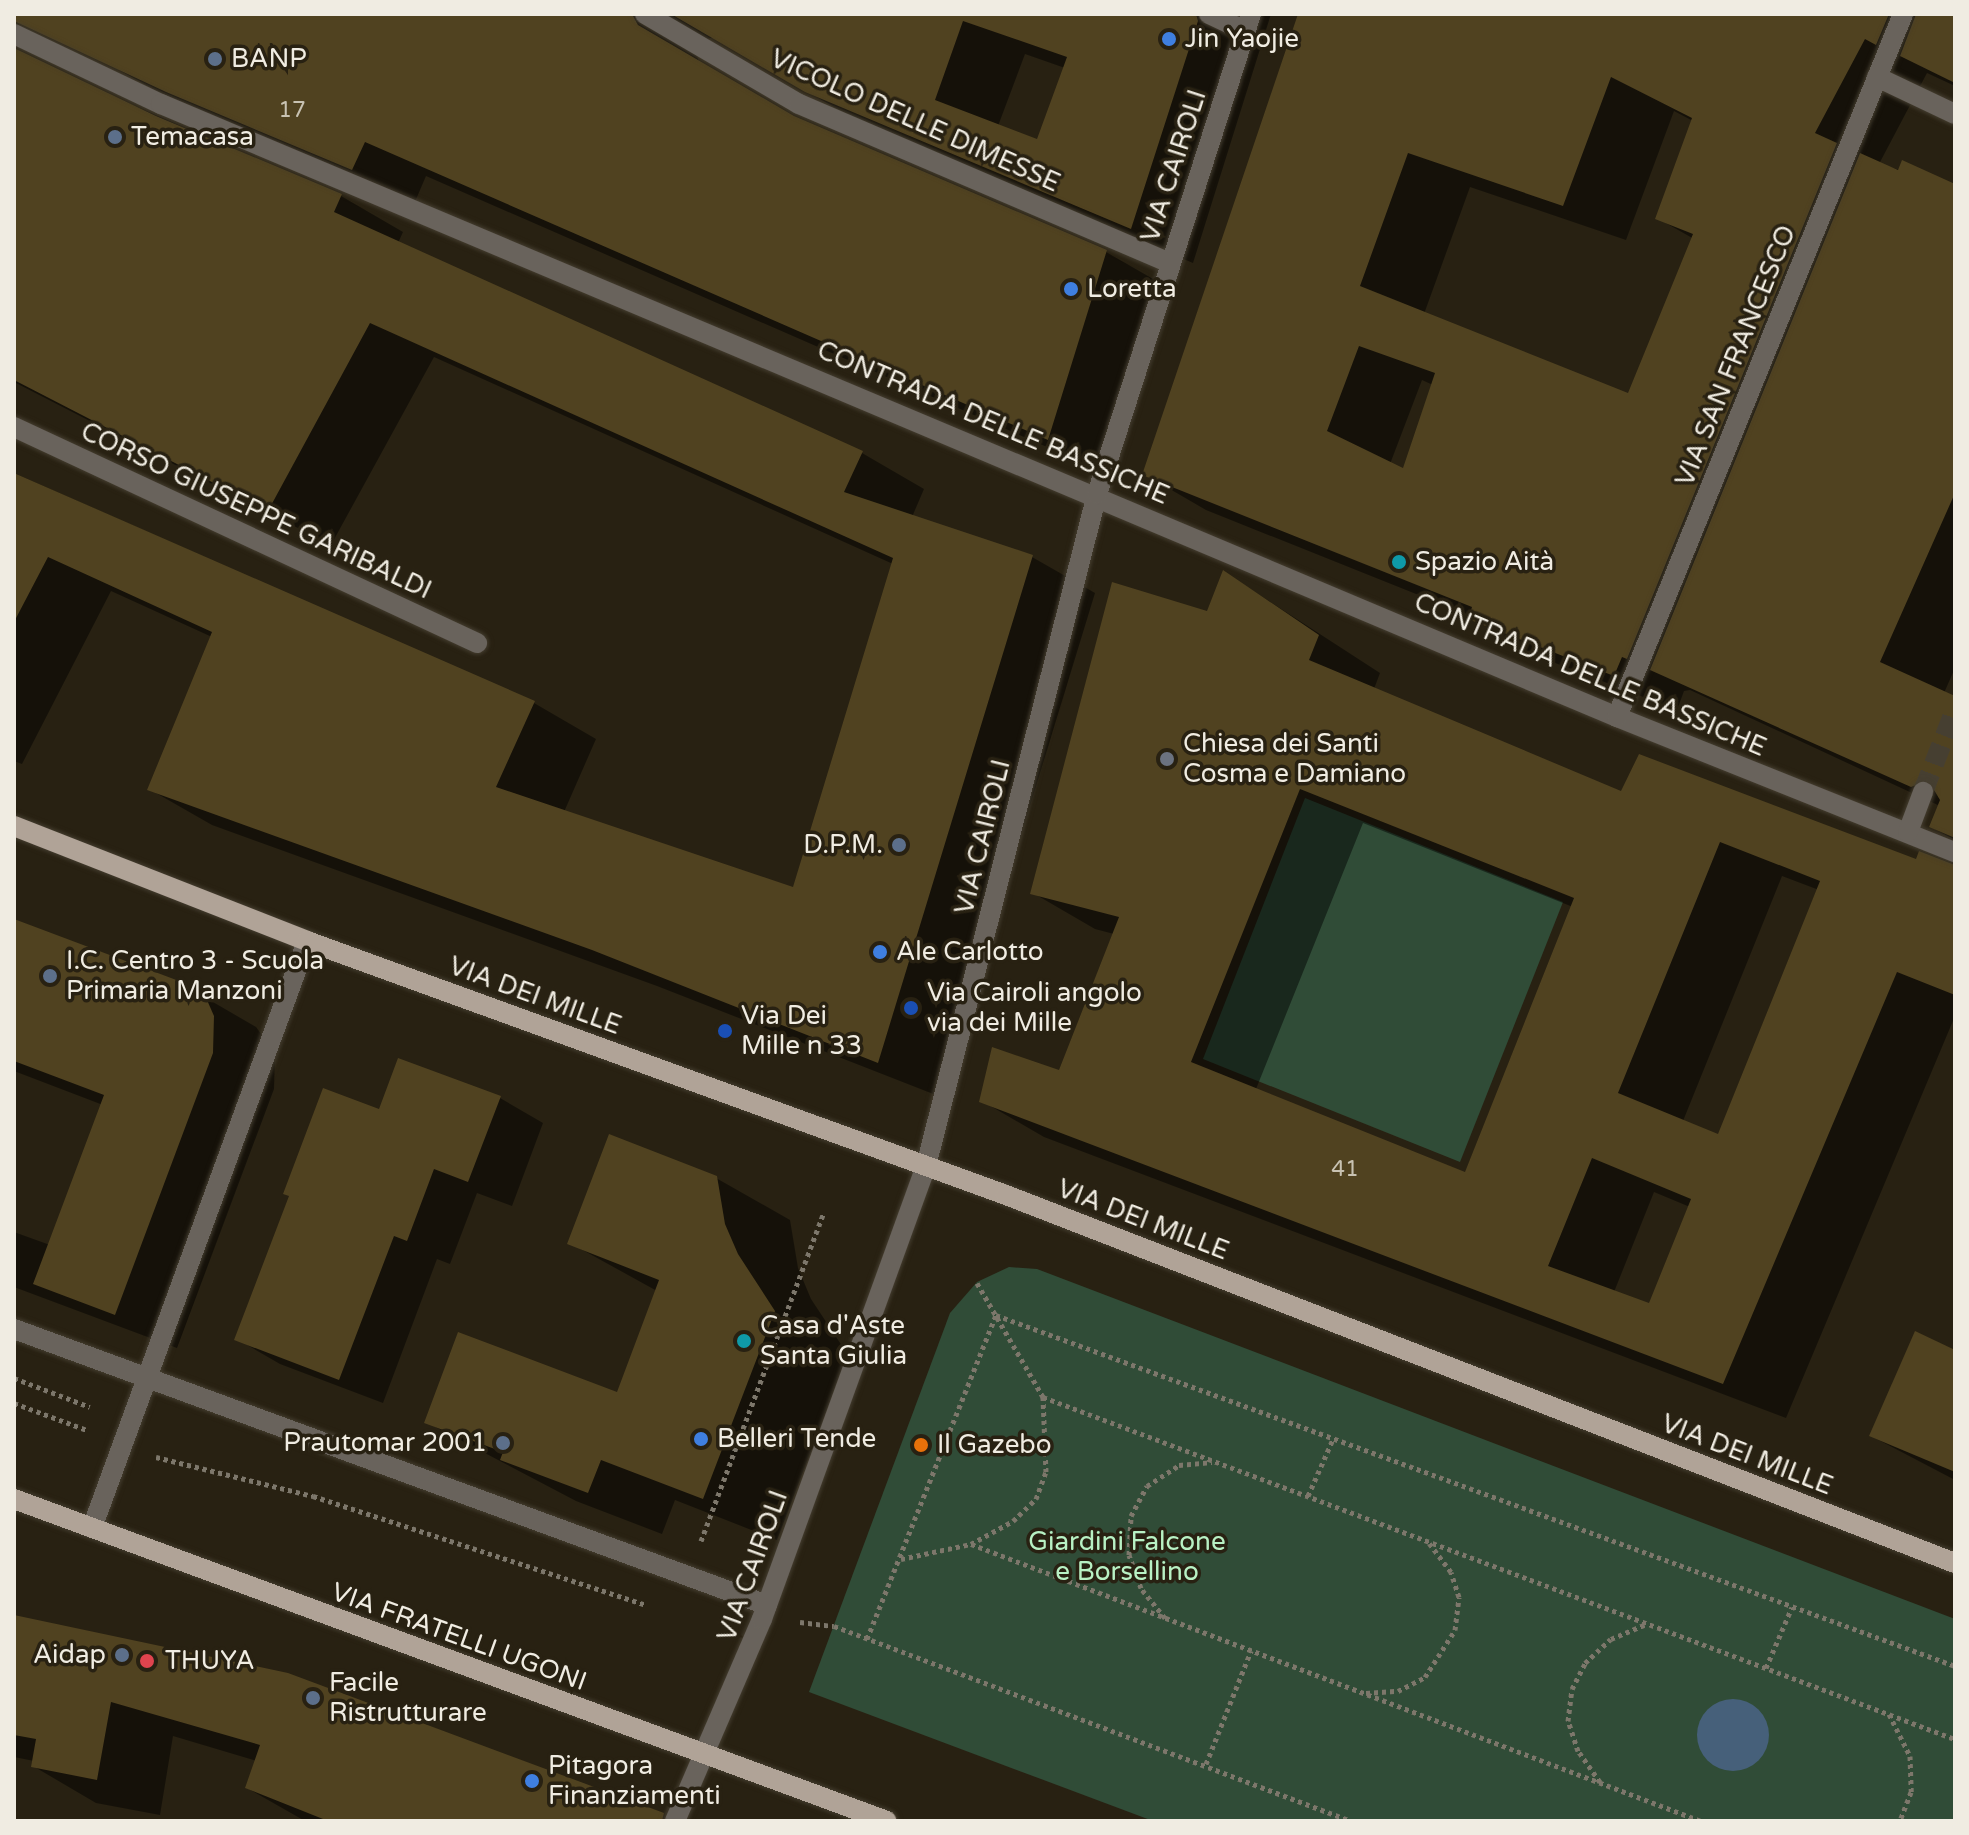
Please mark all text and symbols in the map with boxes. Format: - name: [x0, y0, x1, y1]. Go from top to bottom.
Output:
- place label: Jin Yaojie: [1185, 23, 1299, 55]
- marker: Jin Yaojie: [1160, 30, 1178, 48]
- place label: BANP: [231, 43, 307, 75]
- street label: VICOLO DELLE DIMESSE: [765, 43, 1065, 199]
- marker: BANP: [206, 50, 224, 68]
- street label: VIA CAIROLI: [1135, 86, 1213, 246]
- house number: 17: [278, 98, 306, 124]
- place label: Temacasa: [131, 121, 254, 153]
- marker: Temacasa: [106, 128, 124, 146]
- street label: VIA SAN FRANCESCO: [1669, 221, 1803, 491]
- place label: Loretta: [1087, 273, 1177, 305]
- marker: Loretta: [1062, 280, 1080, 298]
- street label: CONTRADA DELLE BASSICHE: [812, 335, 1174, 511]
- street label: CORSO GIUSEPPE GARIBALDI: [76, 416, 436, 606]
- place label: Spazio Aità: [1415, 546, 1554, 578]
- marker: Spazio Aità: [1390, 553, 1408, 571]
- street label: CONTRADA DELLE BASSICHE: [1409, 587, 1771, 763]
- place label: Chiesa dei Santi Cosma e Damiano: [1183, 728, 1406, 790]
- marker: Chiesa dei Santi Cosma e Damiano: [1158, 750, 1176, 768]
- street label: VIA CAIROLI: [949, 756, 1017, 918]
- place label: D.P.M.: [803, 829, 883, 861]
- marker: D.P.M.: [890, 836, 908, 854]
- place label: Ale Carlotto: [896, 936, 1043, 968]
- marker: Ale Carlotto: [871, 943, 889, 961]
- place label: I.C. Centro 3 - Scuola Primaria Manzoni: [66, 945, 324, 1006]
- street label: VIA DEI MILLE: [445, 950, 625, 1042]
- marker: I.C. Centro 3 - Scuola Primaria Manzoni: [41, 967, 59, 985]
- place label: Via Cairoli angolo via dei Mille: [927, 977, 1142, 1038]
- marker: Via Cairoli angolo via dei Mille: [902, 999, 920, 1017]
- place label: Via Dei Mille n 33: [741, 1000, 862, 1062]
- marker: Via Dei Mille n 33: [716, 1022, 734, 1040]
- house number: 41: [1331, 1157, 1359, 1183]
- street label: VIA DEI MILLE: [1053, 1173, 1233, 1267]
- place label: Casa d'Aste Santa Giulia: [760, 1310, 907, 1372]
- marker: Casa d'Aste Santa Giulia: [735, 1332, 753, 1350]
- street label: VIA DEI MILLE: [1657, 1408, 1837, 1502]
- place label: Belleri Tende: [717, 1423, 876, 1455]
- place label: Prautomar 2001: [283, 1427, 487, 1459]
- place label: Il Gazebo: [937, 1429, 1052, 1461]
- marker: Belleri Tende: [692, 1430, 710, 1448]
- marker: Prautomar 2001: [494, 1434, 512, 1452]
- marker: Il Gazebo: [912, 1436, 930, 1454]
- street label: VIA CAIROLI: [711, 1486, 795, 1646]
- park label: Giardini Falcone e Borsellino: [1028, 1526, 1226, 1588]
- street label: VIA FRATELLI UGONI: [327, 1576, 591, 1698]
- place label: Aidap: [33, 1639, 106, 1671]
- place label: THUYA: [165, 1645, 255, 1677]
- marker: Aidap: [113, 1646, 131, 1664]
- marker: THUYA: [136, 1650, 158, 1672]
- place label: Facile Ristrutturare: [329, 1667, 487, 1728]
- marker: Facile Ristrutturare: [304, 1689, 322, 1707]
- place label: Pitagora Finanziamenti: [548, 1750, 721, 1812]
- marker: Pitagora Finanziamenti: [523, 1772, 541, 1790]

